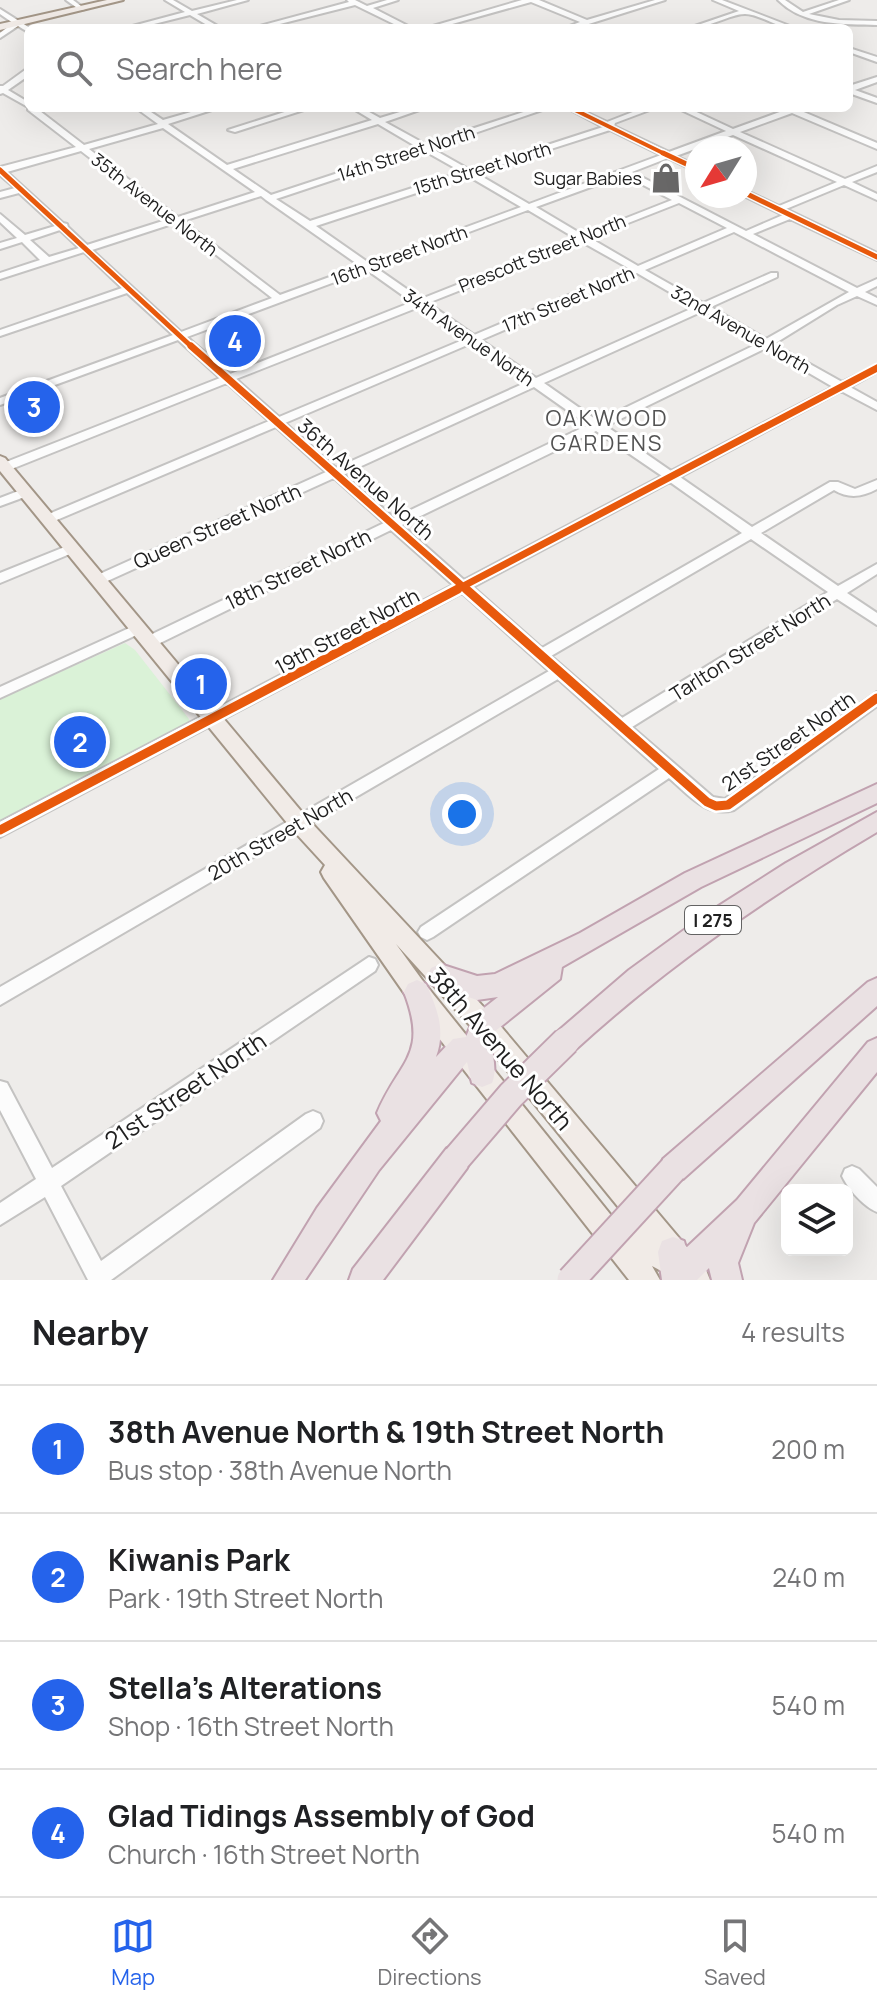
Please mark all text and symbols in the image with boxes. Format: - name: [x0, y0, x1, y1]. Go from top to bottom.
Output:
- search box: [24, 24, 853, 112]
- icon: search: [52, 46, 96, 90]
- text: Search here: [116, 48, 283, 89]
- street label: 14th Street North: [334, 119, 478, 187]
- street label: 15th Street North: [410, 136, 554, 200]
- north arrow: [685, 136, 757, 208]
- street label: 35th Avenue North: [87, 147, 223, 261]
- shop icon: Sugar Babies: [649, 161, 683, 195]
- place label: Sugar Babies: [534, 166, 642, 190]
- street label: Prescott Street North: [455, 208, 629, 298]
- street label: 16th Street North: [327, 219, 471, 291]
- street label: 17th Street North: [498, 260, 638, 338]
- street label: 32nd Avenue North: [667, 279, 815, 379]
- street label: 34th Avenue North: [399, 283, 539, 391]
- pin: 4: [209, 311, 261, 371]
- pin: 3: [8, 377, 60, 437]
- district label: OAKWOOD GARDENS: [545, 403, 669, 458]
- street label: 36th Avenue North: [292, 412, 440, 546]
- street label: Queen Street North: [129, 477, 305, 575]
- street label: 18th Street North: [221, 522, 375, 616]
- street label: 19th Street North: [270, 582, 424, 680]
- street label: Tarlton Street North: [665, 587, 835, 707]
- pin: 1: [175, 654, 227, 714]
- street label: 21st Street North: [716, 685, 860, 797]
- pin: 2: [54, 712, 106, 772]
- street label: 20th Street North: [203, 782, 357, 886]
- your location: [442, 794, 482, 834]
- road number: I 275: [685, 906, 741, 934]
- street label: 38th Avenue North: [421, 959, 581, 1137]
- street label: 21st Street North: [98, 1024, 272, 1156]
- map controls: [781, 1184, 853, 1256]
- button: layers: [781, 1184, 853, 1256]
- text: Nearby: [32, 1309, 148, 1355]
- text: 4 results: [741, 1314, 845, 1350]
- text: 38th Avenue North & 19th Street North: [108, 1411, 664, 1452]
- text: 1: [52, 1431, 64, 1467]
- text: 200 m: [771, 1431, 845, 1467]
- text: Bus stop · 38th Avenue North: [108, 1452, 452, 1488]
- text: Kiwanis Park: [108, 1539, 290, 1580]
- text: 2: [50, 1559, 66, 1595]
- text: 240 m: [772, 1559, 845, 1595]
- text: Park · 19th Street North: [108, 1580, 383, 1616]
- text: Stella's Alterations: [108, 1667, 382, 1708]
- text: 3: [50, 1687, 66, 1723]
- text: 540 m: [772, 1687, 845, 1723]
- text: Shop · 16th Street North: [108, 1708, 394, 1744]
- text: Glad Tidings Assembly of God: [108, 1795, 535, 1836]
- text: 4: [50, 1815, 66, 1851]
- text: 540 m: [772, 1815, 845, 1851]
- text: Church · 16th Street North: [108, 1836, 420, 1872]
- tab: Map: [111, 1914, 155, 1992]
- tab: Directions: [377, 1914, 482, 1992]
- tab: Saved: [704, 1914, 766, 1992]

